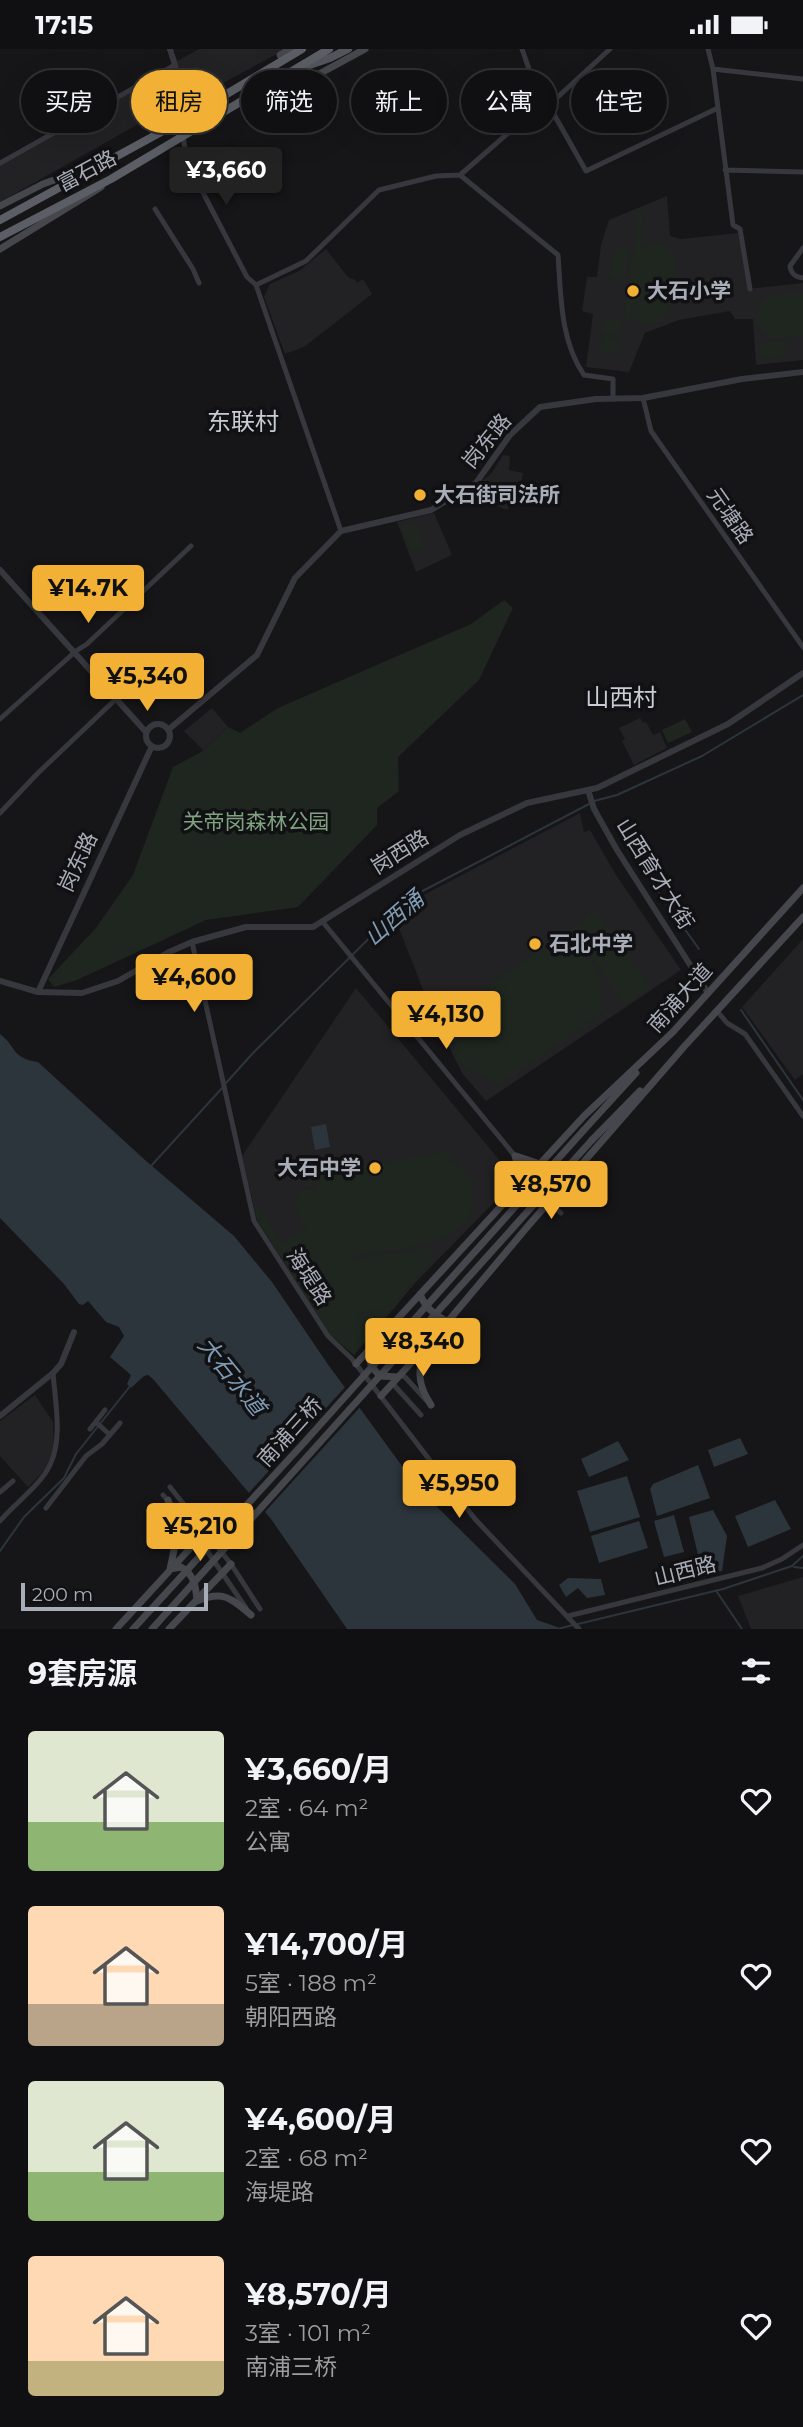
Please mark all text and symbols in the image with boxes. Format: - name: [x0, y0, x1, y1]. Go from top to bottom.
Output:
- text: 17:15: [35, 9, 93, 41]
- chip: 买房: [21, 70, 117, 133]
- chip: 租房: [131, 70, 227, 133]
- chip: 筛选: [241, 70, 337, 133]
- chip: 新上: [351, 70, 447, 133]
- chip: 公寓: [461, 70, 557, 133]
- chip: 住宅: [571, 70, 667, 133]
- street label: 富石路: [53, 145, 120, 196]
- pin: ¥3,660: [169, 148, 283, 207]
- text: ¥3,660: [185, 156, 267, 184]
- place label: 大石小学: [647, 278, 731, 303]
- marker: 大石小学: [625, 283, 641, 299]
- district label: 东联村: [207, 407, 279, 436]
- street label: 岗东路: [457, 408, 516, 473]
- place label: 大石街司法所: [434, 482, 560, 507]
- street label: 元塘路: [702, 483, 759, 549]
- marker: 大石街司法所: [412, 487, 428, 503]
- pin: ¥14.7K: [31, 565, 145, 625]
- text: ¥14.7K: [48, 574, 128, 602]
- pin: ¥5,340: [90, 653, 204, 713]
- text: ¥5,340: [106, 662, 188, 690]
- district label: 山西村: [585, 683, 657, 712]
- park label: 关帝岗森林公园: [183, 809, 330, 834]
- street label: 山西育才大街: [611, 814, 699, 934]
- street label: 岗西路: [366, 824, 433, 879]
- street label: 岗东路: [53, 828, 102, 896]
- water label: 山西涌: [359, 883, 431, 951]
- place label: 石北中学: [549, 931, 633, 956]
- marker: 石北中学: [527, 936, 543, 952]
- pin: ¥4,600: [137, 955, 251, 1014]
- street label: 南浦大道: [642, 958, 717, 1037]
- text: ¥4,600: [152, 963, 236, 991]
- pin: ¥4,130: [389, 991, 503, 1051]
- text: ¥4,130: [408, 1000, 484, 1028]
- place label: 大石中学: [277, 1155, 361, 1180]
- marker: 大石中学: [367, 1160, 383, 1176]
- pin: ¥8,570: [494, 1161, 608, 1221]
- text: ¥8,570: [511, 1170, 591, 1198]
- street label: 海堤路: [282, 1244, 337, 1310]
- pin: ¥8,340: [366, 1319, 480, 1378]
- text: ¥8,340: [381, 1327, 465, 1355]
- water label: 大石水道: [192, 1331, 274, 1423]
- street label: 南浦三桥: [252, 1392, 327, 1471]
- pin: ¥5,950: [402, 1461, 516, 1520]
- text: ¥5,950: [419, 1469, 499, 1497]
- pin: ¥5,210: [143, 1503, 257, 1563]
- text: ¥5,210: [162, 1512, 238, 1540]
- street label: 山西路: [651, 1551, 718, 1590]
- scale bar: [21, 1580, 208, 1612]
- text: 200 m: [32, 1583, 93, 1606]
- icon: filters: [737, 1652, 775, 1690]
- text: 9套房源: [28, 1655, 137, 1692]
- text: ¥3,660/月: [245, 1751, 392, 1788]
- icon: home: [84, 1759, 168, 1843]
- icon: heart: [737, 1782, 775, 1820]
- text: 2室 · 64 m²: [245, 1794, 368, 1822]
- text: 公寓: [245, 1828, 291, 1856]
- text: ¥14,700/月: [245, 1926, 408, 1963]
- icon: home: [84, 1934, 168, 2018]
- icon: heart: [737, 1957, 775, 1995]
- text: 5室 · 188 m²: [245, 1969, 377, 1997]
- text: 朝阳西路: [245, 2003, 337, 2031]
- text: ¥4,600/月: [245, 2101, 397, 2138]
- icon: home: [84, 2109, 168, 2193]
- icon: heart: [737, 2132, 775, 2170]
- text: 2室 · 68 m²: [245, 2144, 368, 2172]
- text: 海堤路: [245, 2178, 314, 2206]
- text: ¥8,570/月: [245, 2276, 392, 2313]
- icon: home: [84, 2284, 168, 2368]
- icon: heart: [737, 2307, 775, 2345]
- text: 3室 · 101 m²: [245, 2319, 371, 2347]
- text: 南浦三桥: [245, 2353, 337, 2381]

